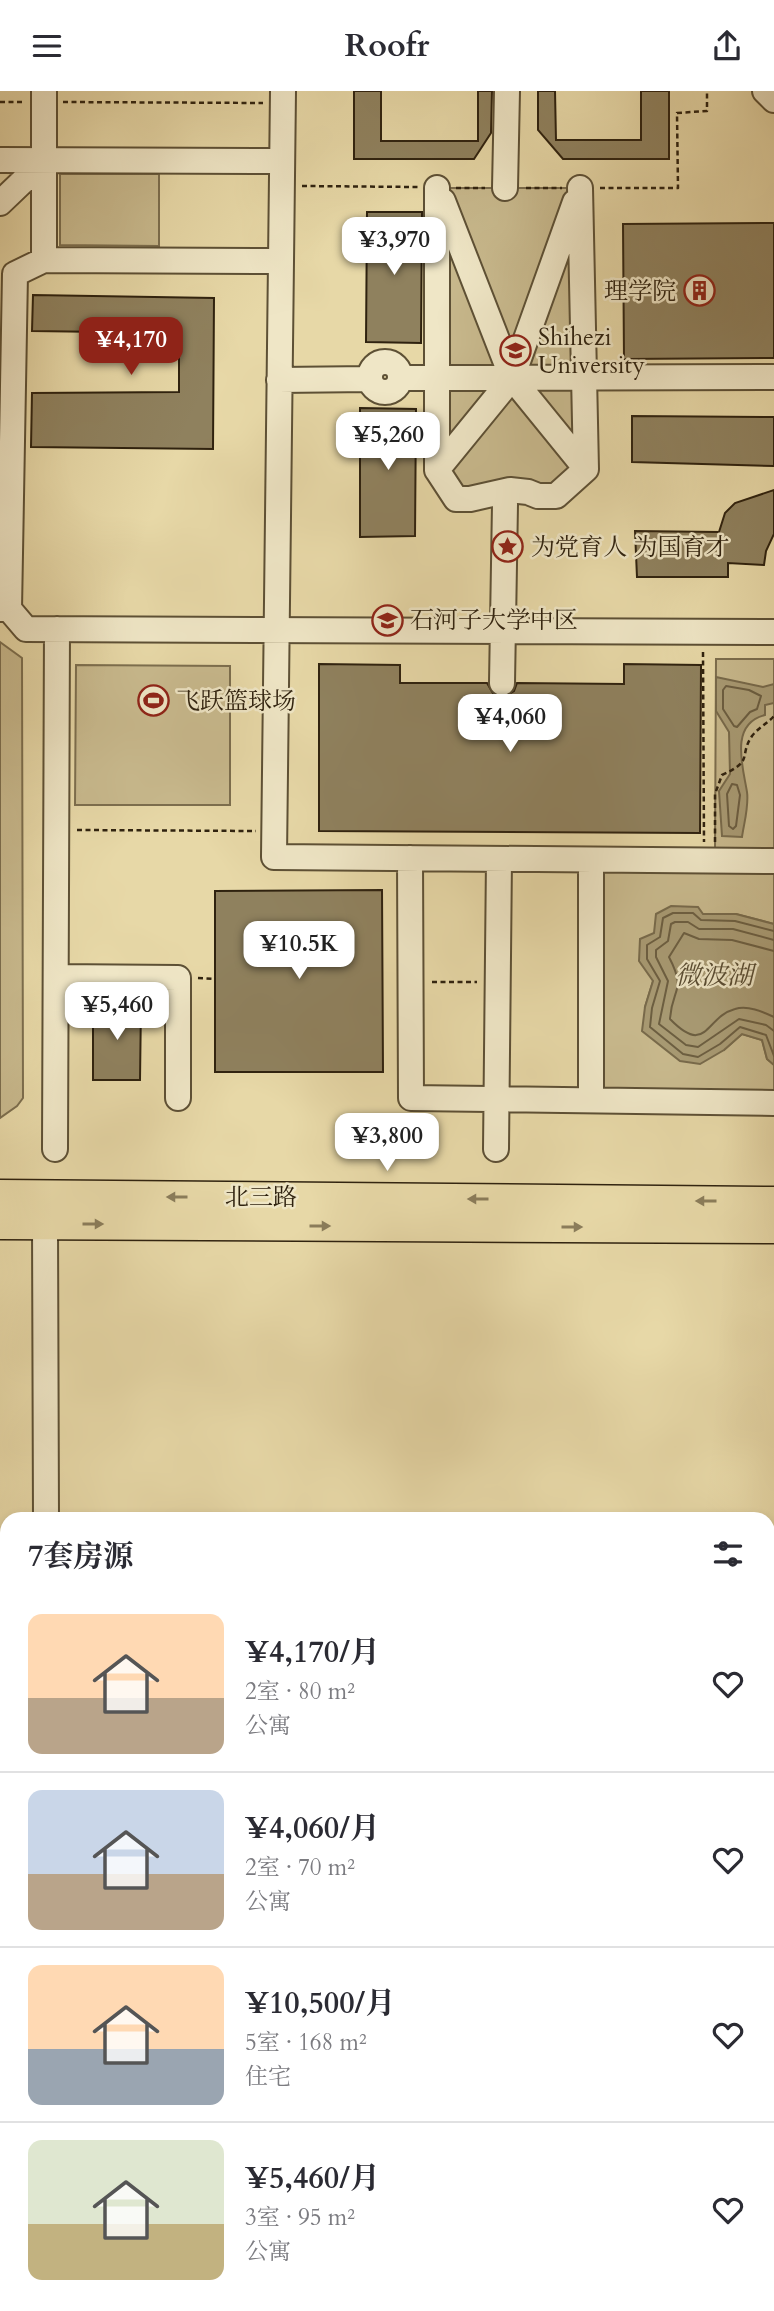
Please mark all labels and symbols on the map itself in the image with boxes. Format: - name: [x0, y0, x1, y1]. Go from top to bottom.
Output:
- pin: ¥3,970: [337, 218, 451, 277]
- building icon: 理学院: [682, 274, 716, 308]
- place label: 理学院: [604, 275, 676, 308]
- pin: ¥4,170: [74, 317, 188, 377]
- place label: Shihezi University: [538, 321, 645, 382]
- school or university icon: Shihezi University: [498, 334, 532, 368]
- pin: ¥5,260: [331, 413, 445, 472]
- place icon: 为党育人 为国育才: [491, 530, 525, 564]
- place label: 为党育人 为国育才: [531, 531, 729, 564]
- school or university icon: 石河子大学中区: [370, 603, 404, 637]
- place label: 石河子大学中区: [410, 604, 578, 637]
- sports icon: 飞跃篮球场: [136, 684, 170, 718]
- place label: 飞跃篮球场: [176, 685, 296, 718]
- pin: ¥4,060: [453, 695, 567, 754]
- pin: ¥10.5K: [242, 921, 356, 981]
- water label: 微波湖: [675, 958, 757, 993]
- pin: ¥5,460: [60, 983, 174, 1042]
- pin: ¥3,800: [330, 1114, 444, 1173]
- street label: 北三路: [225, 1181, 297, 1214]
- one-way arrow: [166, 1191, 188, 1203]
- one-way arrow: [467, 1193, 489, 1205]
- one-way arrow: [695, 1195, 717, 1207]
- one-way arrow: [82, 1218, 104, 1230]
- one-way arrow: [309, 1220, 331, 1231]
- one-way arrow: [561, 1221, 583, 1233]

